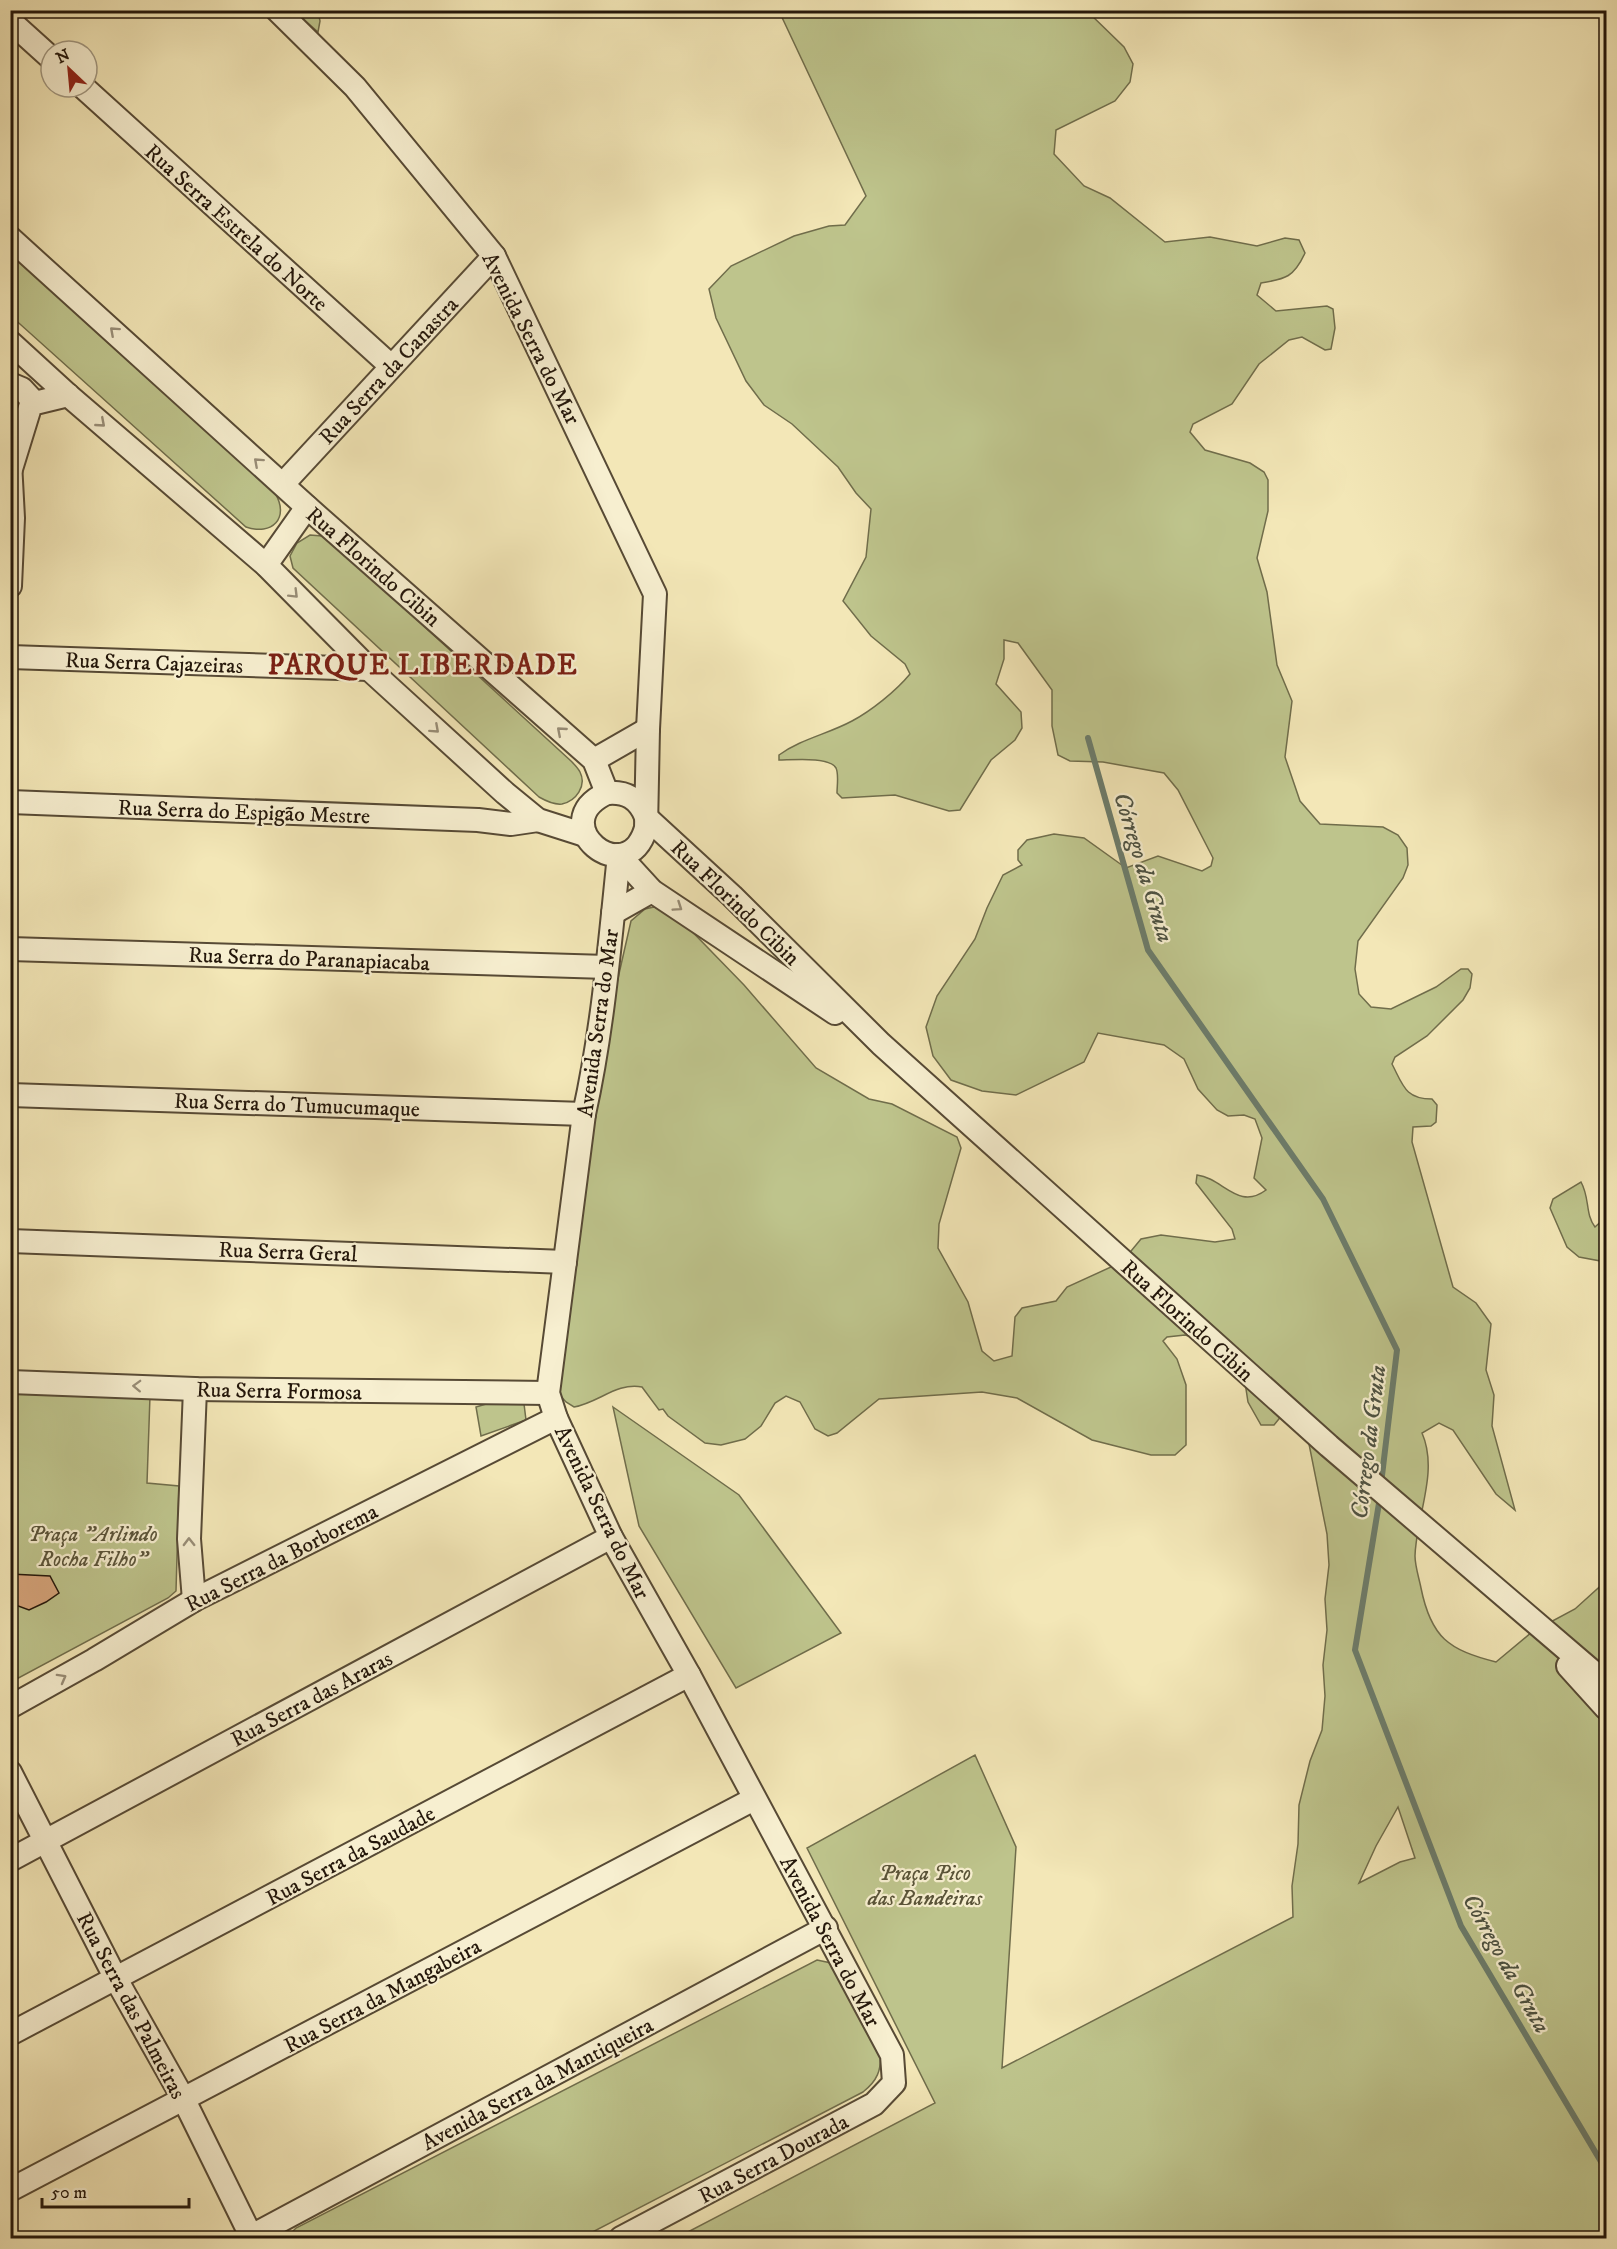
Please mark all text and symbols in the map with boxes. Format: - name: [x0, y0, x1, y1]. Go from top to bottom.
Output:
- north arrow: [39, 39, 99, 99]
- text: N: [53, 45, 73, 68]
- street label: Rua Serra Estrela do Norte: [139, 139, 333, 318]
- street label: Avenida Serra do Mar: [476, 248, 586, 430]
- street label: Rua Serra da Canastra: [314, 291, 465, 451]
- one-way arrow: [110, 327, 120, 338]
- one-way arrow: [94, 416, 105, 427]
- one-way arrow: [255, 458, 265, 469]
- street label: Rua Florindo Cibin: [300, 501, 446, 633]
- one-way arrow: [287, 586, 298, 597]
- street label: Rua Serra Cajazeiras: [64, 647, 243, 680]
- district label: PARQUE LIBERDADE: [268, 648, 578, 683]
- one-way arrow: [428, 722, 438, 733]
- one-way arrow: [557, 727, 568, 738]
- water label: Córrego da Gruta: [1106, 789, 1180, 946]
- street label: Rua Serra do Espigão Mestre: [117, 795, 371, 830]
- street label: Rua Florindo Cibin: [665, 835, 806, 972]
- one-way arrow: [671, 900, 682, 911]
- street label: Avenida Serra do Mar: [572, 927, 625, 1119]
- street label: Rua Serra do Paranapiacaba: [188, 942, 431, 977]
- street label: Rua Serra do Tumucumaque: [174, 1088, 420, 1123]
- street label: Rua Serra Geral: [218, 1237, 358, 1268]
- street label: Rua Florindo Cibin: [1115, 1254, 1259, 1388]
- water label: Córrego da Gruta: [1345, 1363, 1393, 1521]
- street label: Rua Serra Formosa: [196, 1377, 363, 1406]
- one-way arrow: [132, 1380, 141, 1393]
- street label: Avenida Serra do Mar: [548, 1422, 656, 1605]
- street label: Rua Serra da Borborema: [181, 1498, 383, 1619]
- park label: Praça "Arlindo Rocha Filho": [28, 1521, 158, 1573]
- one-way arrow: [183, 1538, 195, 1547]
- street label: Rua Serra das Araras: [226, 1645, 397, 1753]
- one-way arrow: [55, 1674, 66, 1685]
- street label: Rua Serra da Saudade: [262, 1800, 440, 1912]
- street label: Avenida Serra do Mar: [773, 1852, 886, 2032]
- park label: Praça Pico das Bandeiras: [867, 1860, 983, 1912]
- water label: Córrego da Gruta: [1455, 1888, 1557, 2039]
- street label: Rua Serra das Palmeiras: [70, 1908, 191, 2104]
- street label: Rua Serra da Mangabeira: [280, 1933, 486, 2060]
- street label: Avenida Serra da Mantiqueira: [417, 2012, 659, 2157]
- street label: Rua Serra Dourada: [694, 2108, 854, 2210]
- scale bar: [42, 2171, 189, 2209]
- text: 50 m: [51, 2182, 87, 2204]

